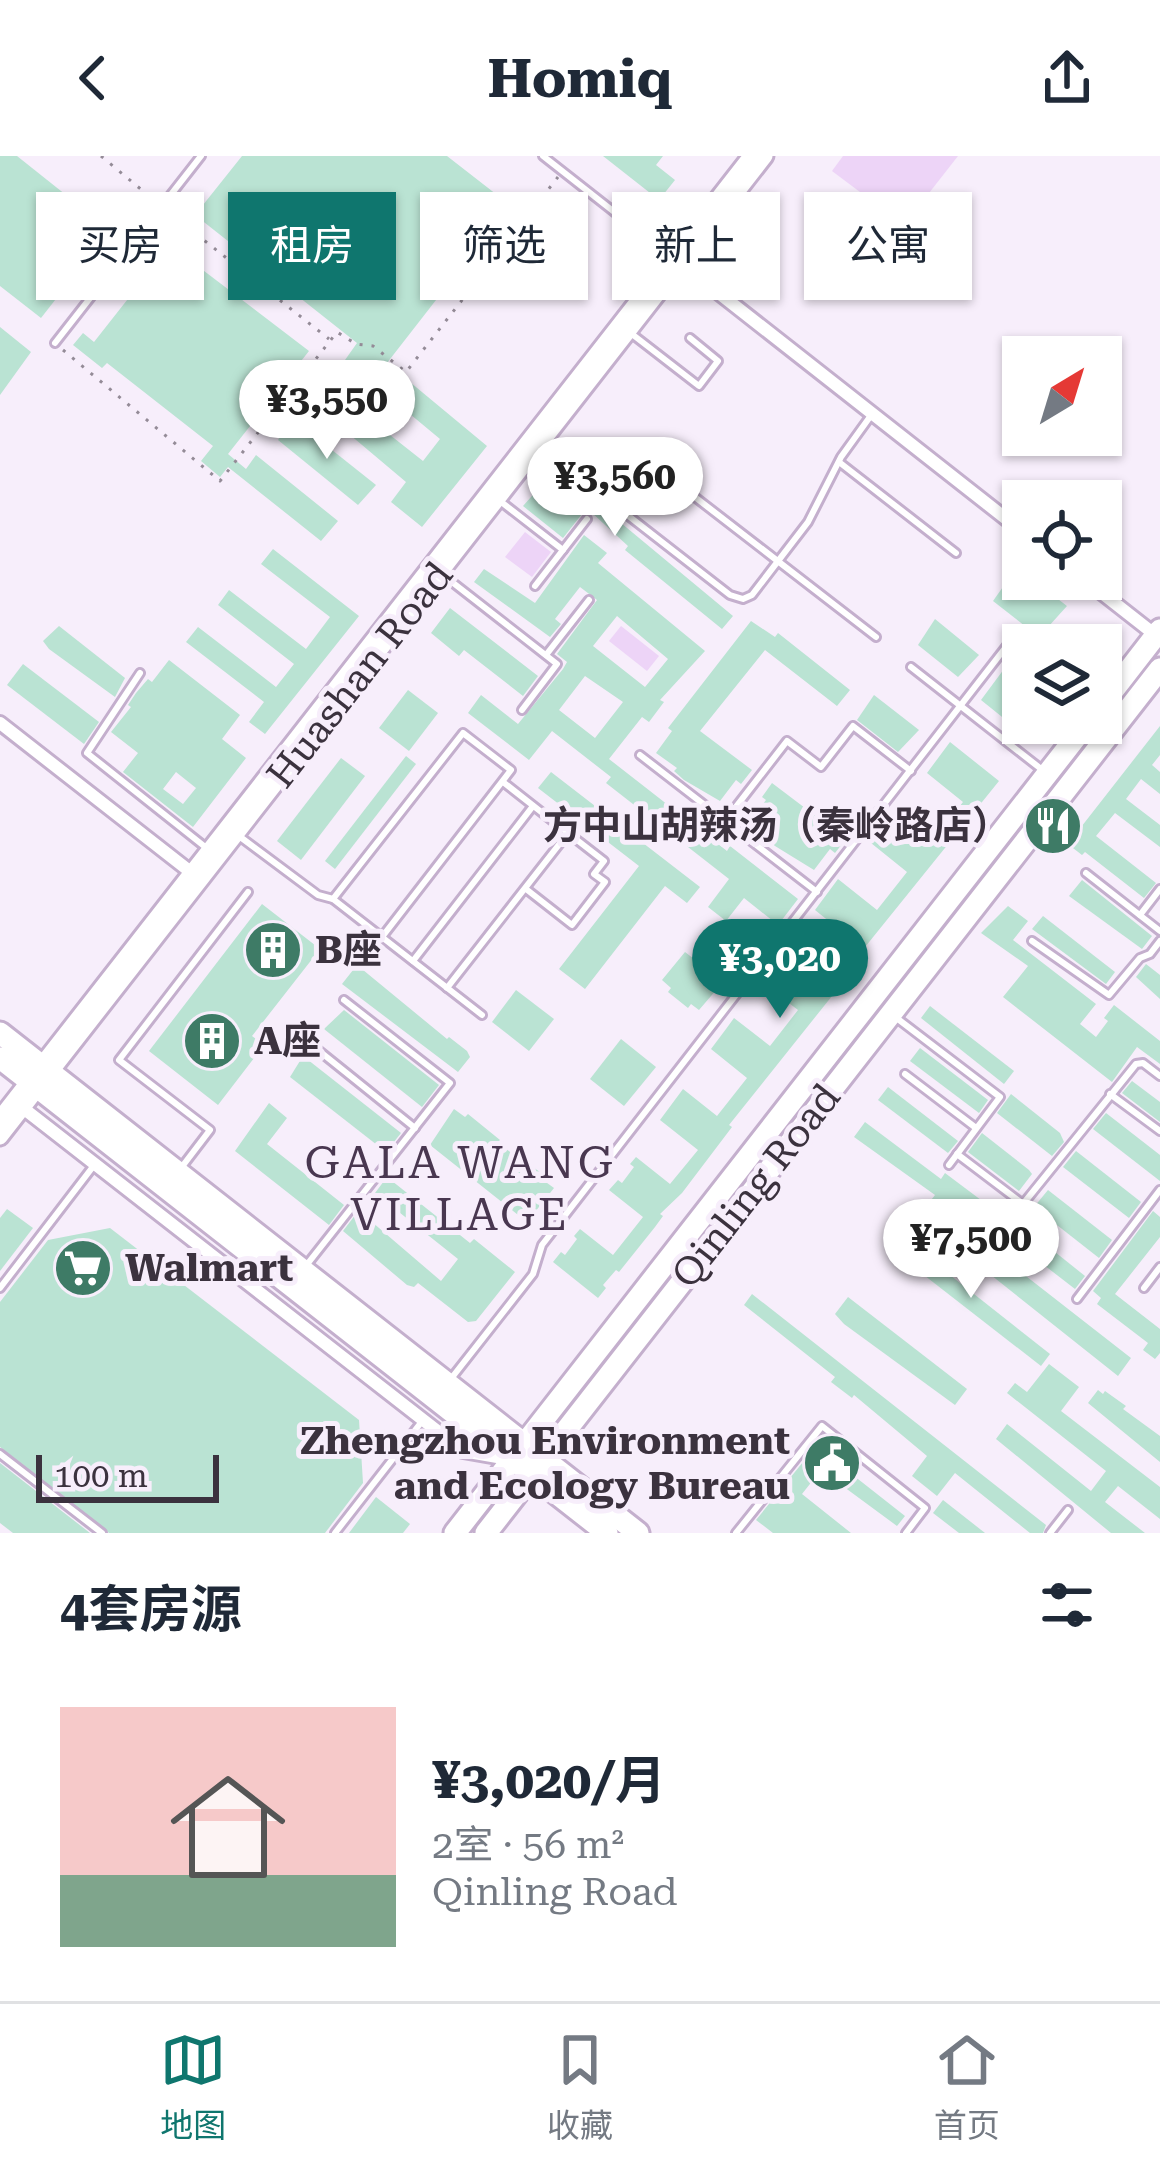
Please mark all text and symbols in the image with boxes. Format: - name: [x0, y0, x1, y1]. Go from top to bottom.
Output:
- icon: back: [60, 45, 126, 111]
- icon: share: [1034, 45, 1100, 111]
- text: Homiq: [488, 47, 672, 110]
- chip: 买房: [36, 192, 204, 300]
- chip: 租房: [228, 192, 396, 300]
- chip: 筛选: [420, 192, 588, 300]
- chip: 新上: [612, 192, 780, 300]
- chip: 公寓: [804, 192, 972, 300]
- north arrow: [1002, 336, 1122, 456]
- map controls: [1002, 336, 1122, 744]
- pin: ¥3,550: [229, 360, 425, 462]
- text: ¥3,550: [266, 376, 388, 422]
- pin: ¥3,560: [517, 437, 713, 539]
- text: ¥3,560: [554, 453, 676, 499]
- button: locate: [1002, 480, 1122, 600]
- street label: Huashan Road: [258, 553, 462, 797]
- button: layers: [1002, 624, 1122, 744]
- restaurant icon: 方中山胡辣汤（秦岭路店）: [1022, 795, 1084, 857]
- place label: 方中山胡辣汤（秦岭路店）: [543, 803, 1011, 849]
- building icon: B座: [242, 919, 304, 981]
- pin: ¥3,020: [682, 919, 878, 1021]
- place label: B座: [315, 927, 382, 973]
- text: ¥3,020: [719, 935, 841, 981]
- building icon: A座: [181, 1010, 243, 1072]
- place label: A座: [254, 1018, 321, 1064]
- street label: Qinling Road: [662, 1075, 850, 1297]
- district label: GALA WANG VILLAGE: [305, 1136, 615, 1241]
- pin: ¥7,500: [873, 1199, 1069, 1301]
- text: ¥7,500: [910, 1215, 1032, 1261]
- supermarket icon: Walmart: [52, 1237, 114, 1299]
- place label: Walmart: [125, 1245, 294, 1291]
- place label: Zhengzhou Environment and Ecology Bureau: [300, 1418, 790, 1509]
- public building icon: Zhengzhou Environment and Ecology Bureau: [801, 1432, 863, 1494]
- scale bar: [36, 1449, 219, 1502]
- text: 100 m: [54, 1456, 148, 1495]
- icon: filters: [1034, 1572, 1100, 1638]
- text: 4套房源: [60, 1580, 242, 1639]
- text: ¥3,020/月: [432, 1751, 666, 1810]
- icon: home: [156, 1755, 300, 1899]
- text: 2室 · 56 m²: [432, 1822, 624, 1868]
- text: Qinling Road: [432, 1869, 677, 1915]
- tab: 地图: [160, 2027, 226, 2147]
- tab: 收藏: [547, 2027, 613, 2147]
- tab: 首页: [934, 2027, 1000, 2147]

